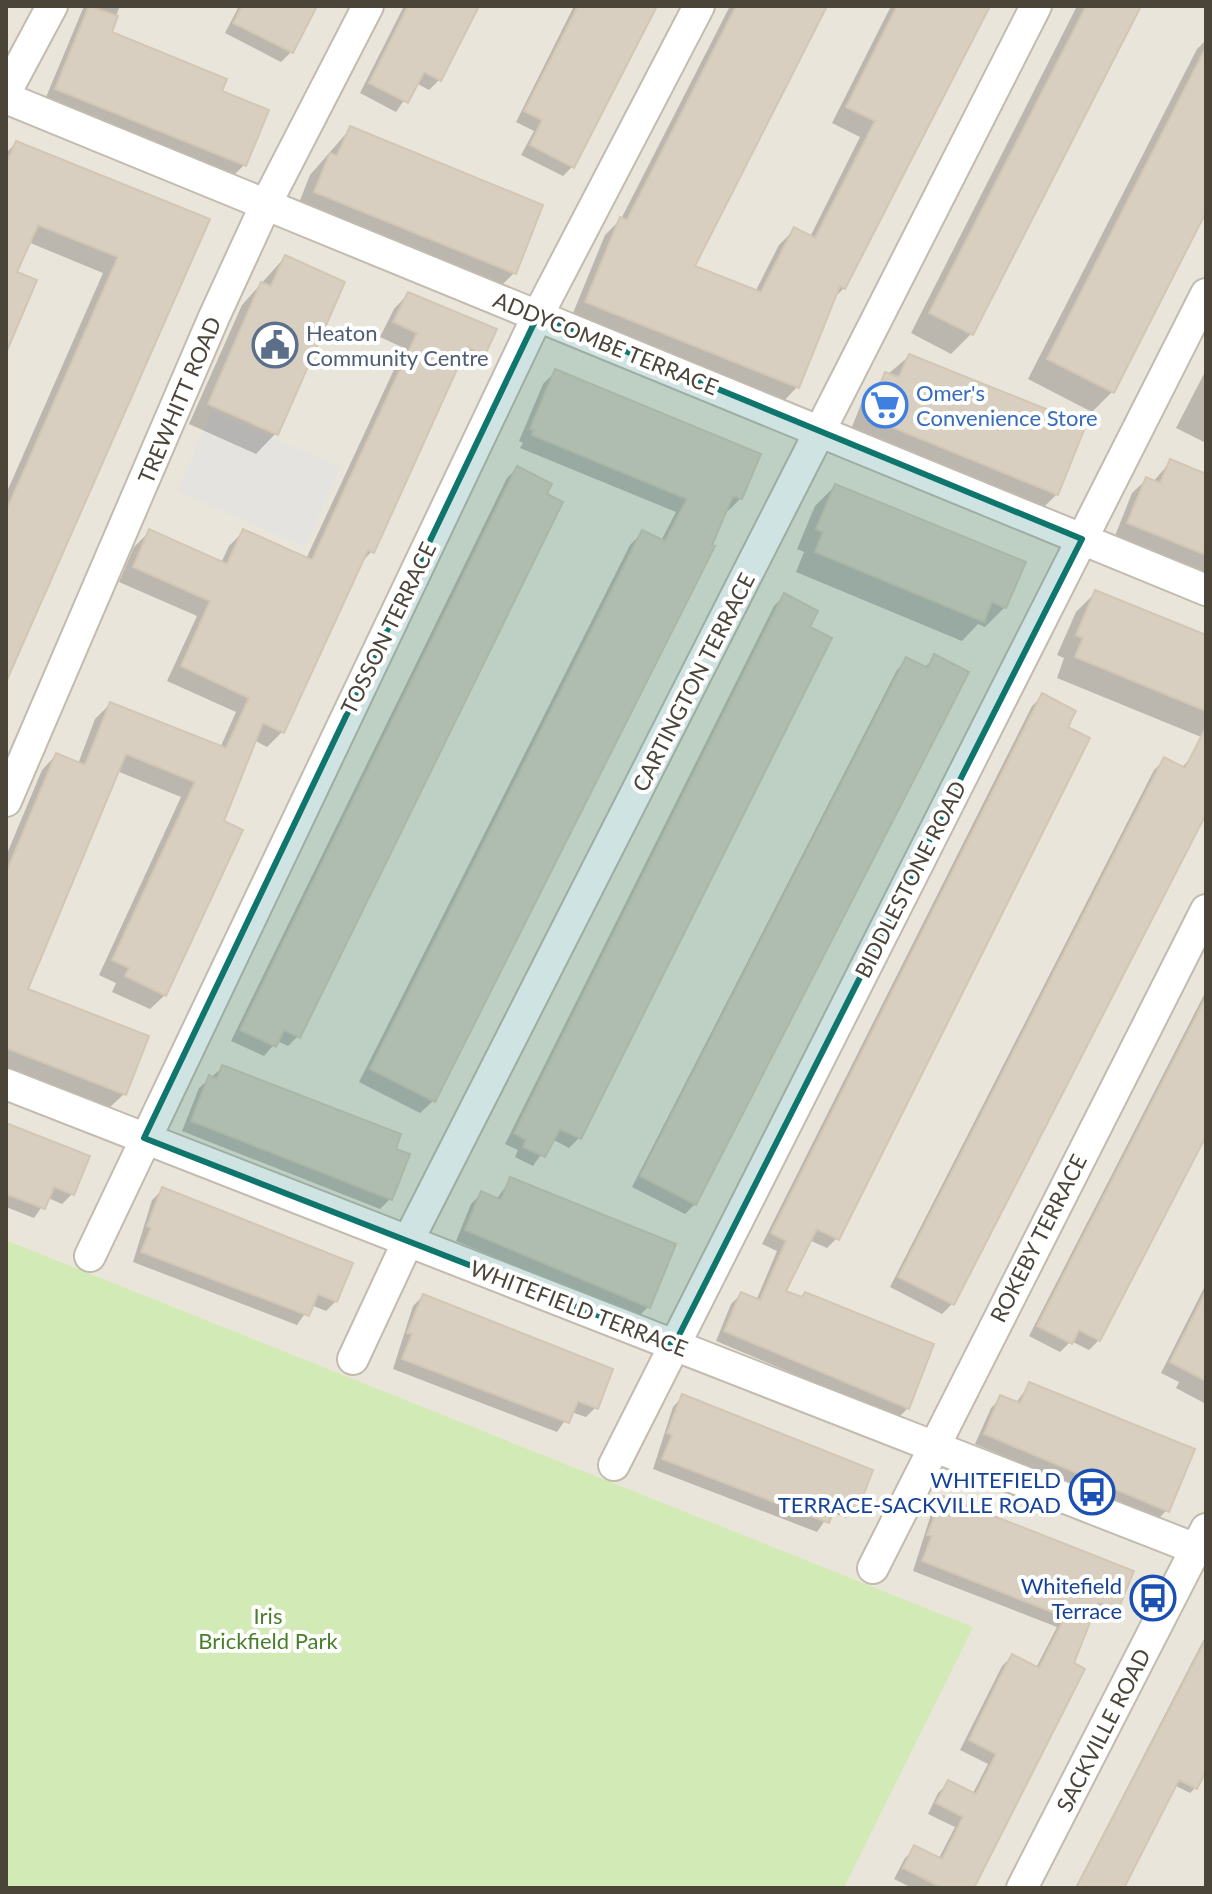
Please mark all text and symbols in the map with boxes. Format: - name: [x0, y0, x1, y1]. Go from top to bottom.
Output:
- street label: ADDYCOMBE TERRACE: [490, 286, 722, 400]
- street label: TREWHITT ROAD: [132, 313, 226, 487]
- place label: Heaton Community Centre: [306, 319, 489, 371]
- public building icon: Heaton Community Centre: [251, 321, 299, 369]
- place label: Omer's Convenience Store: [916, 379, 1098, 431]
- supermarket icon: Omer's Convenience Store: [861, 381, 909, 429]
- street label: TOSSON TERRACE: [335, 537, 441, 719]
- street label: CARTINGTON TERRACE: [626, 568, 760, 796]
- street label: BIDDLESTONE ROAD: [849, 776, 971, 982]
- street label: ROKEBY TERRACE: [984, 1149, 1092, 1327]
- street label: WHITEFIELD TERRACE: [466, 1254, 692, 1362]
- place label: WHITEFIELD TERRACE-SACKVILLE ROAD: [778, 1466, 1061, 1518]
- bus stop icon: WHITEFIELD TERRACE-SACKVILLE ROAD: [1068, 1468, 1116, 1516]
- place label: Whitefield Terrace: [1021, 1572, 1122, 1624]
- bus stop icon: Whitefield Terrace: [1129, 1574, 1177, 1622]
- park label: Iris Brickfield Park: [198, 1602, 338, 1654]
- street label: SACKVILLE ROAD: [1050, 1644, 1156, 1816]

